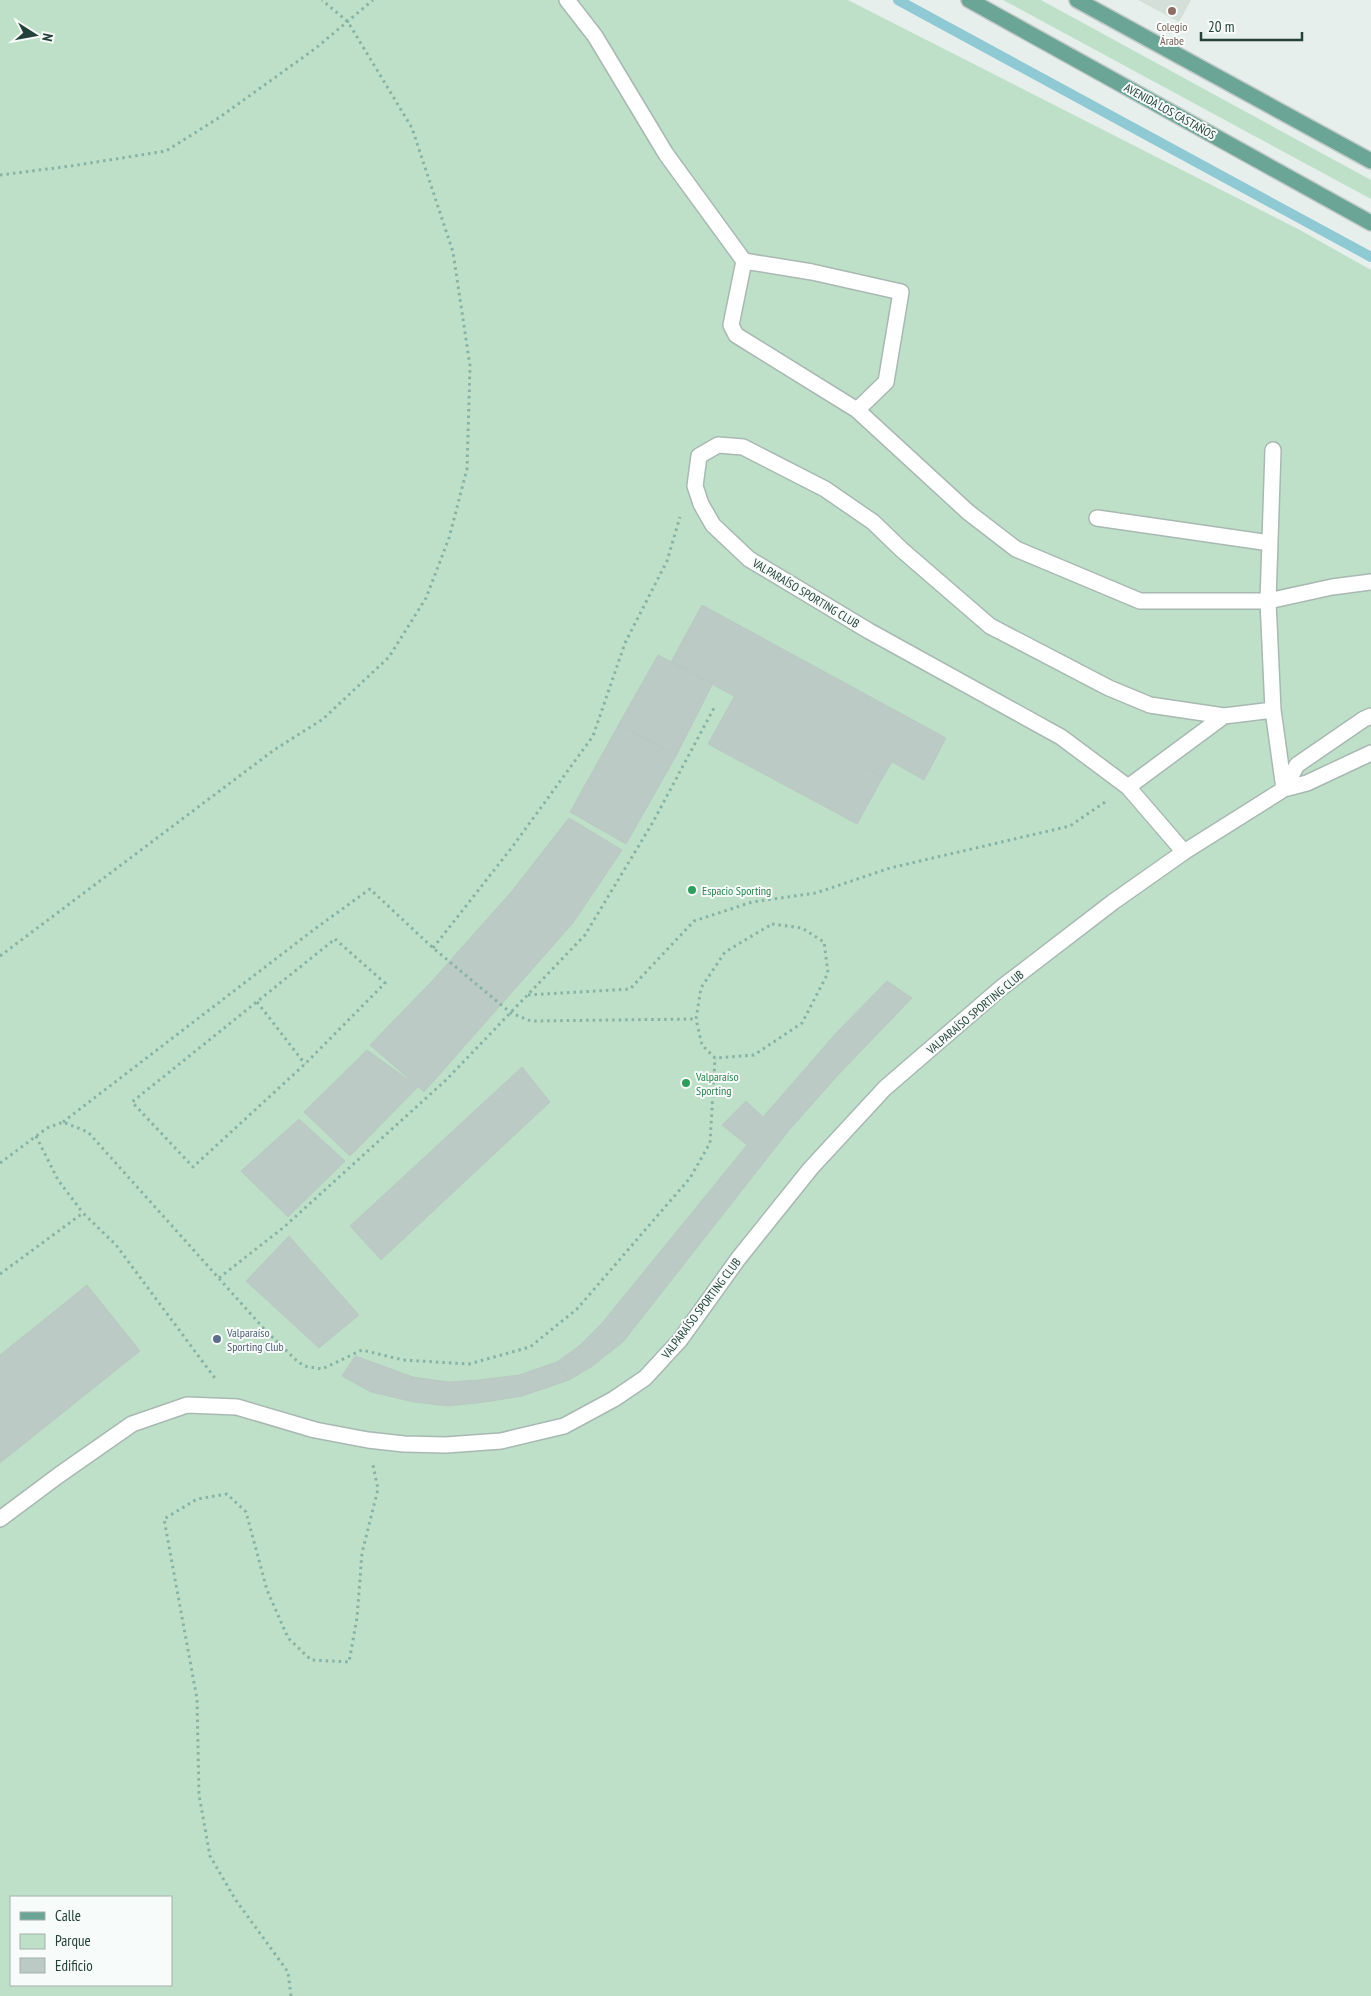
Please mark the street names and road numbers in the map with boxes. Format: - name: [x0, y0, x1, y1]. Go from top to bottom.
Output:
- street label: AVENIDA LOS CASTAÑOS: [1122, 80, 1218, 142]
- street label: VALPARAÍSO SPORTING CLUB: [749, 555, 862, 631]
- street label: VALPARAÍSO SPORTING CLUB: [923, 967, 1027, 1058]
- street label: VALPARAÍSO SPORTING CLUB: [658, 1254, 744, 1362]

